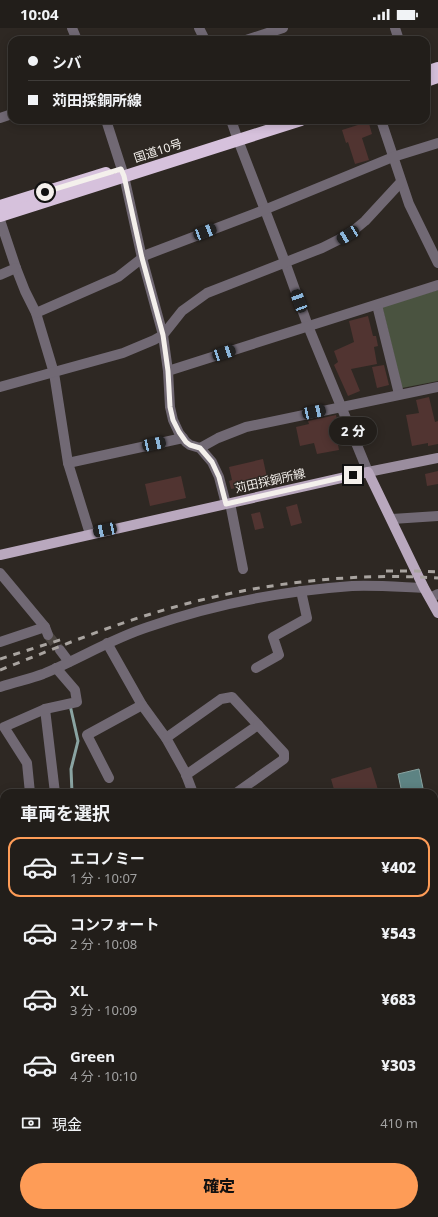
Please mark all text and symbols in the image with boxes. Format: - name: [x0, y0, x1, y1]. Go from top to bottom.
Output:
- text: 10:04: [20, 4, 59, 24]
- text: シバ: [52, 52, 82, 72]
- text: 苅田採銅所線: [52, 90, 142, 110]
- street label: 国道10号: [132, 135, 184, 166]
- route start: [36, 183, 54, 201]
- car: [192, 222, 218, 242]
- car: [335, 224, 361, 246]
- car: [289, 288, 309, 314]
- car: [211, 344, 237, 362]
- car: [301, 404, 327, 420]
- callout: 2 分: [329, 417, 377, 445]
- text: 2 分: [341, 422, 365, 440]
- car: [141, 436, 167, 452]
- street label: 苅田採銅所線: [233, 464, 307, 497]
- route end: [344, 466, 362, 484]
- car: [92, 522, 118, 538]
- text: 車両を選択: [20, 801, 110, 825]
- text: エコノミー: [70, 848, 145, 868]
- icon: car: [22, 849, 58, 885]
- text: ¥402: [381, 857, 416, 877]
- text: 1 分 · 10:07: [70, 869, 137, 887]
- text: コンフォート: [70, 914, 160, 934]
- icon: car: [22, 915, 58, 951]
- text: ¥543: [381, 923, 416, 943]
- text: 2 分 · 10:08: [70, 935, 137, 953]
- text: XL: [70, 980, 88, 1000]
- icon: car: [22, 981, 58, 1017]
- text: ¥683: [381, 989, 416, 1009]
- text: 3 分 · 10:09: [70, 1001, 137, 1019]
- text: Green: [70, 1046, 115, 1066]
- icon: car: [22, 1047, 58, 1083]
- text: ¥303: [381, 1055, 416, 1075]
- text: 4 分 · 10:10: [70, 1067, 137, 1085]
- icon: cash: [20, 1112, 42, 1134]
- text: 現金: [52, 1114, 82, 1134]
- text: 410 m: [380, 1114, 418, 1132]
- button: 確定: [20, 1163, 418, 1209]

